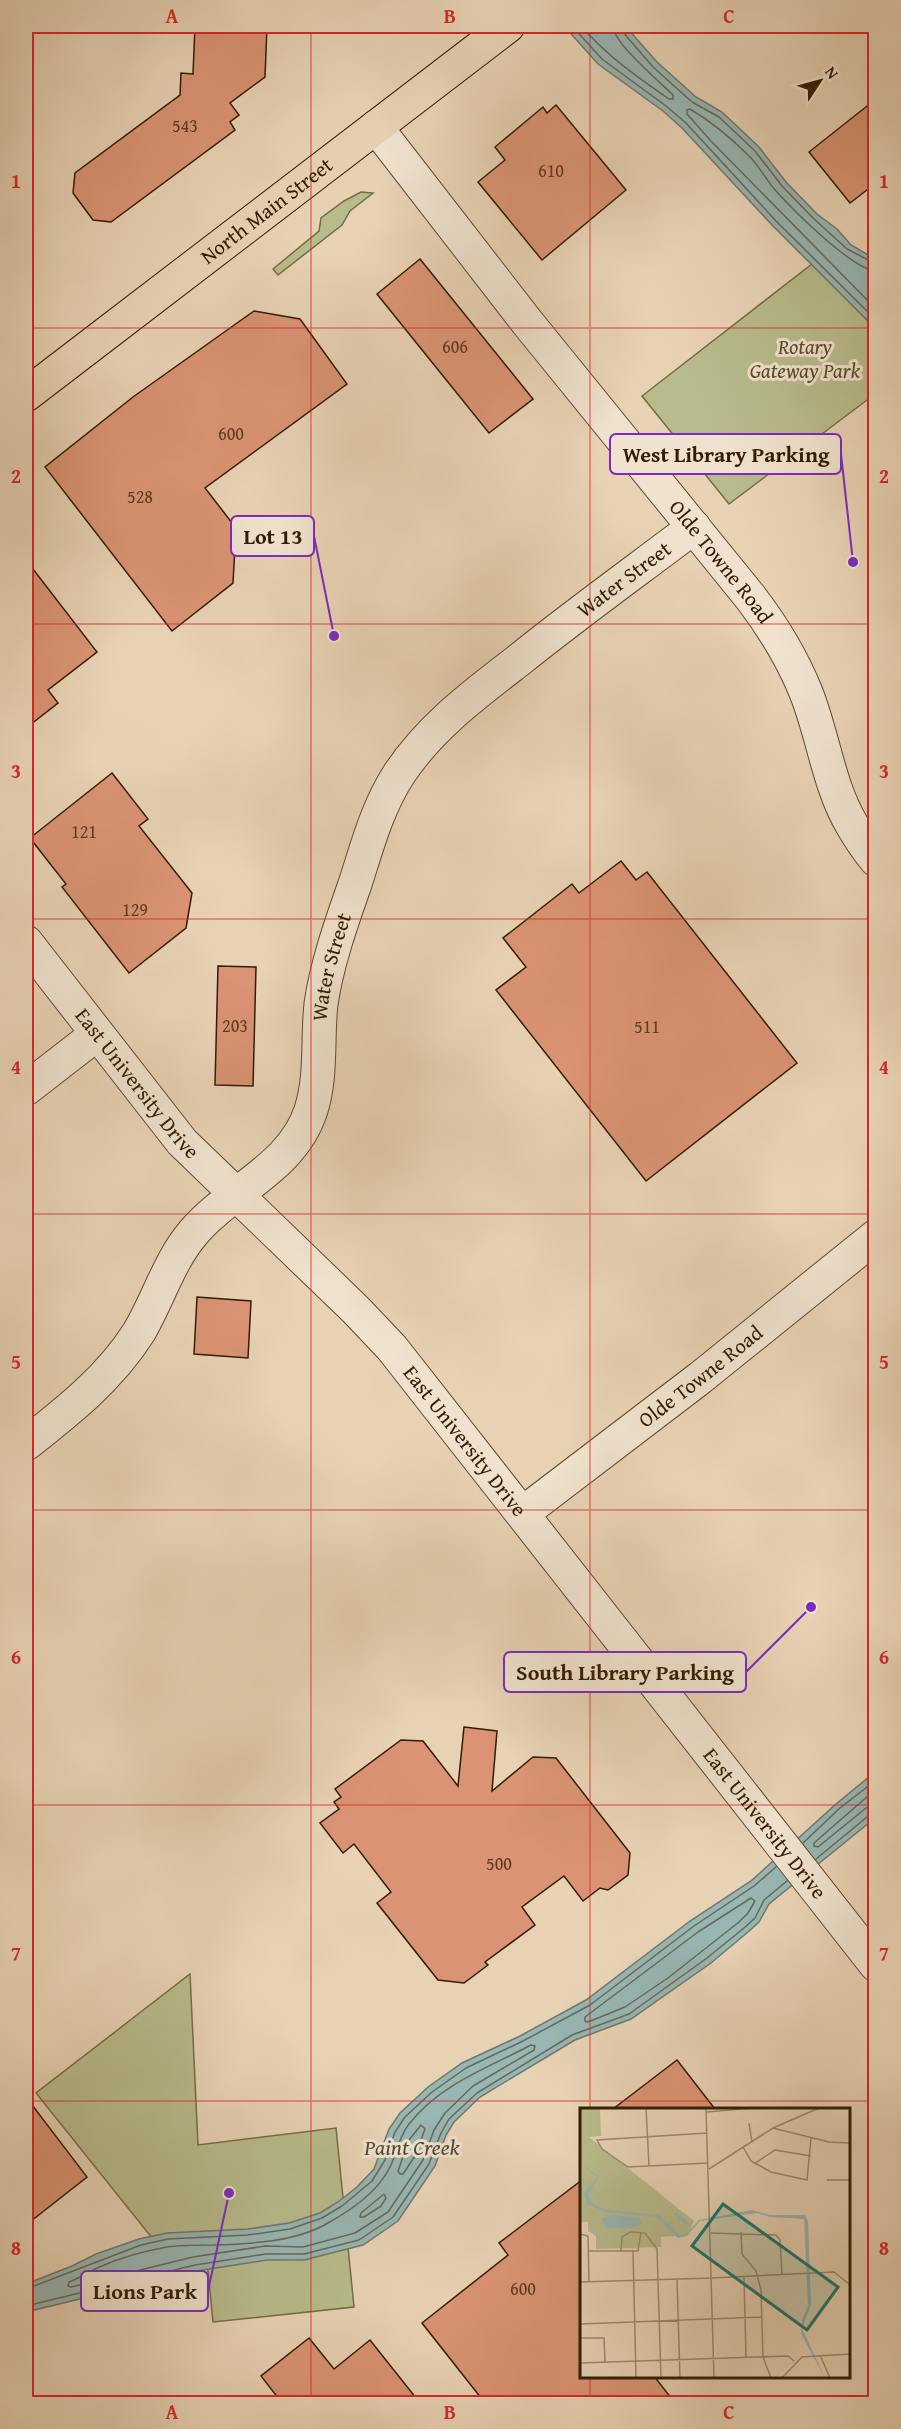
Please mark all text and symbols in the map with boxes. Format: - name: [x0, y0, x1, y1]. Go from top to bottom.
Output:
- text: A: [166, 1, 179, 30]
- text: B: [444, 1, 456, 30]
- text: C: [723, 1, 735, 30]
- north arrow: [790, 51, 850, 111]
- text: N: [819, 61, 845, 84]
- house number: 543: [172, 112, 198, 139]
- street label: North Main Street: [193, 149, 340, 271]
- house number: 610: [538, 157, 564, 184]
- text: 1: [11, 166, 21, 195]
- text: 1: [879, 166, 889, 195]
- park label: Rotary Gateway Park: [750, 331, 861, 386]
- house number: 606: [442, 333, 468, 360]
- house number: 600: [218, 420, 244, 447]
- callout: West Library Parking: [610, 434, 841, 474]
- text: West Library Parking: [622, 438, 830, 470]
- text: 2: [11, 461, 21, 490]
- text: 2: [879, 461, 889, 490]
- house number: 528: [127, 483, 153, 510]
- street label: Olde Towne Road: [662, 493, 781, 630]
- callout: Lot 13: [231, 516, 314, 556]
- text: Lot 13: [243, 520, 303, 552]
- street label: Water Street: [570, 533, 678, 625]
- text: 3: [11, 756, 21, 785]
- text: 3: [879, 756, 889, 785]
- house number: 121: [71, 818, 97, 845]
- house number: 129: [122, 896, 148, 923]
- street label: Water Street: [304, 908, 359, 1022]
- street label: East University Drive: [68, 1001, 207, 1166]
- house number: 203: [222, 1012, 248, 1039]
- house number: 511: [634, 1013, 660, 1040]
- text: 4: [11, 1052, 21, 1081]
- text: 4: [879, 1052, 889, 1081]
- street label: Olde Towne Road: [631, 1317, 770, 1435]
- text: 5: [11, 1347, 21, 1376]
- text: 5: [879, 1347, 889, 1376]
- street label: East University Drive: [396, 1358, 535, 1523]
- text: 6: [11, 1642, 21, 1671]
- text: 6: [879, 1642, 889, 1671]
- callout: South Library Parking: [504, 1652, 746, 1692]
- text: South Library Parking: [516, 1656, 734, 1688]
- street label: East University Drive: [696, 1741, 835, 1905]
- house number: 500: [486, 1850, 512, 1877]
- text: 7: [11, 1938, 21, 1967]
- text: 7: [879, 1938, 889, 1967]
- inset map: [580, 2108, 850, 2378]
- water label: Paint Creek: [363, 2131, 461, 2163]
- text: 8: [11, 2233, 21, 2262]
- text: 8: [879, 2233, 889, 2262]
- callout: Lions Park: [81, 2271, 208, 2311]
- text: Lions Park: [93, 2275, 197, 2307]
- house number: 600: [510, 2275, 536, 2302]
- text: A: [166, 2397, 179, 2426]
- text: B: [444, 2397, 456, 2426]
- text: C: [723, 2397, 735, 2426]

